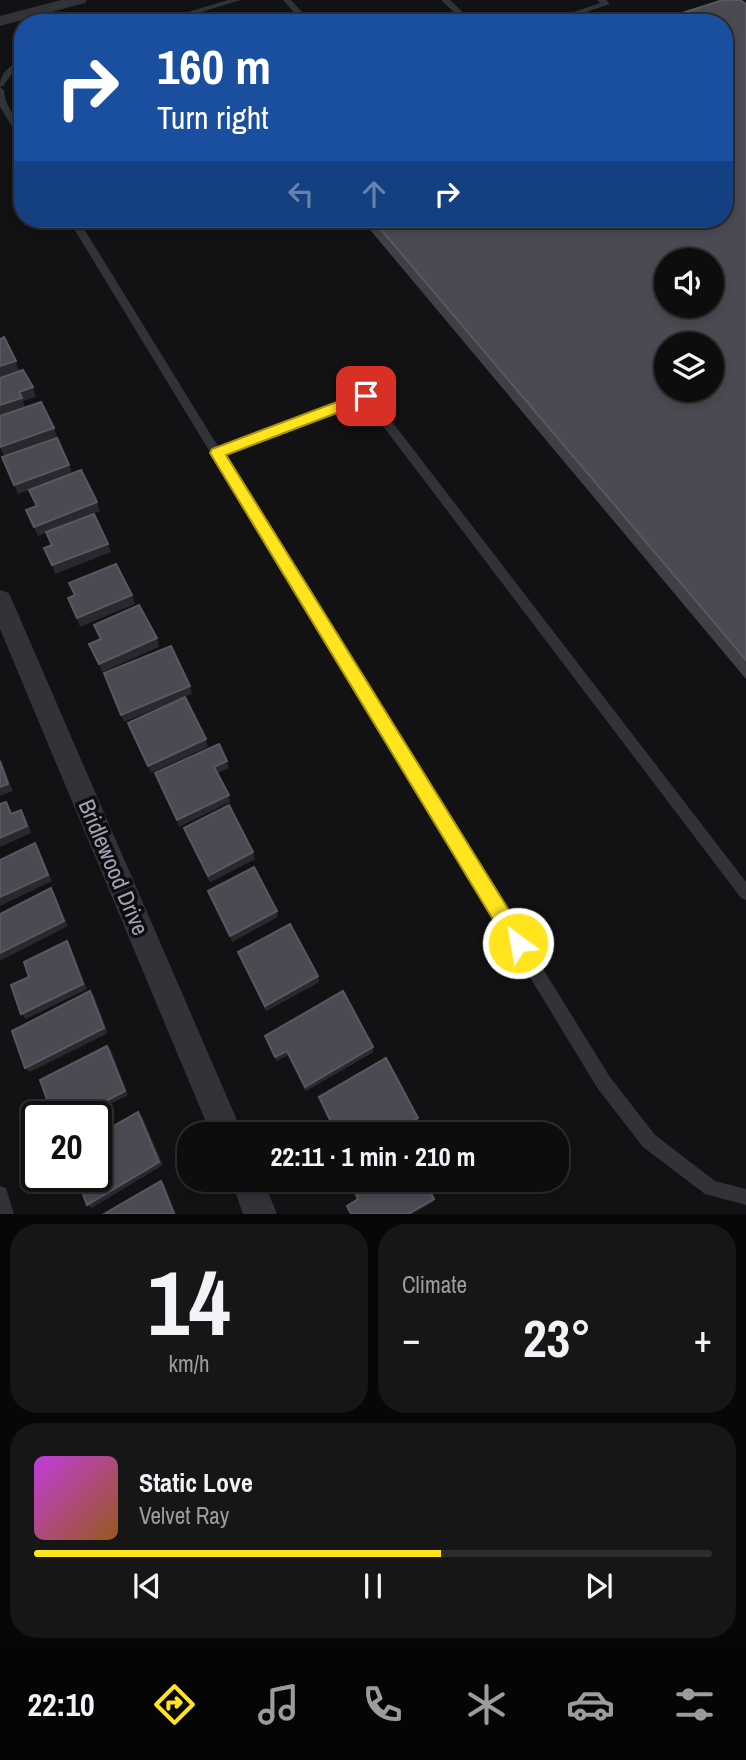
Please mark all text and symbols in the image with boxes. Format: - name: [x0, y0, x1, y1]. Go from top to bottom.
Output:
- text: 160 m: [157, 33, 271, 99]
- icon: right: [42, 42, 133, 133]
- text: Turn right: [157, 96, 269, 139]
- icon: left: [282, 175, 320, 213]
- icon: ahead: [355, 175, 393, 213]
- icon: right: [428, 175, 466, 213]
- map controls: [654, 248, 724, 402]
- button: sound: [654, 248, 724, 318]
- button: layers: [654, 332, 724, 402]
- pin: [336, 366, 396, 426]
- icon: arrive: [347, 377, 385, 415]
- street label: Bridlewood Drive: [71, 794, 157, 940]
- position arrow: [481, 906, 555, 980]
- speed limit sign: 20: [21, 1101, 112, 1192]
- text: 22:11 · 1 min · 210 m: [270, 1139, 476, 1174]
- text: 14: [148, 1241, 231, 1363]
- text: Climate: [402, 1269, 467, 1300]
- text: 23°: [523, 1303, 591, 1373]
- text: −: [402, 1313, 420, 1364]
- text: +: [694, 1313, 712, 1364]
- text: km/h: [169, 1348, 209, 1379]
- text: Static Love: [139, 1465, 253, 1500]
- text: Velvet Ray: [139, 1500, 229, 1531]
- icon: previous: [128, 1567, 166, 1605]
- icon: pause: [354, 1567, 392, 1605]
- icon: next: [580, 1567, 618, 1605]
- icon: directions: [150, 1680, 199, 1729]
- icon: music: [254, 1680, 303, 1729]
- icon: phone: [358, 1680, 407, 1729]
- icon: climate: [462, 1680, 511, 1729]
- icon: car: [566, 1680, 615, 1729]
- icon: filters: [670, 1680, 719, 1729]
- text: 22:10: [27, 1683, 95, 1726]

